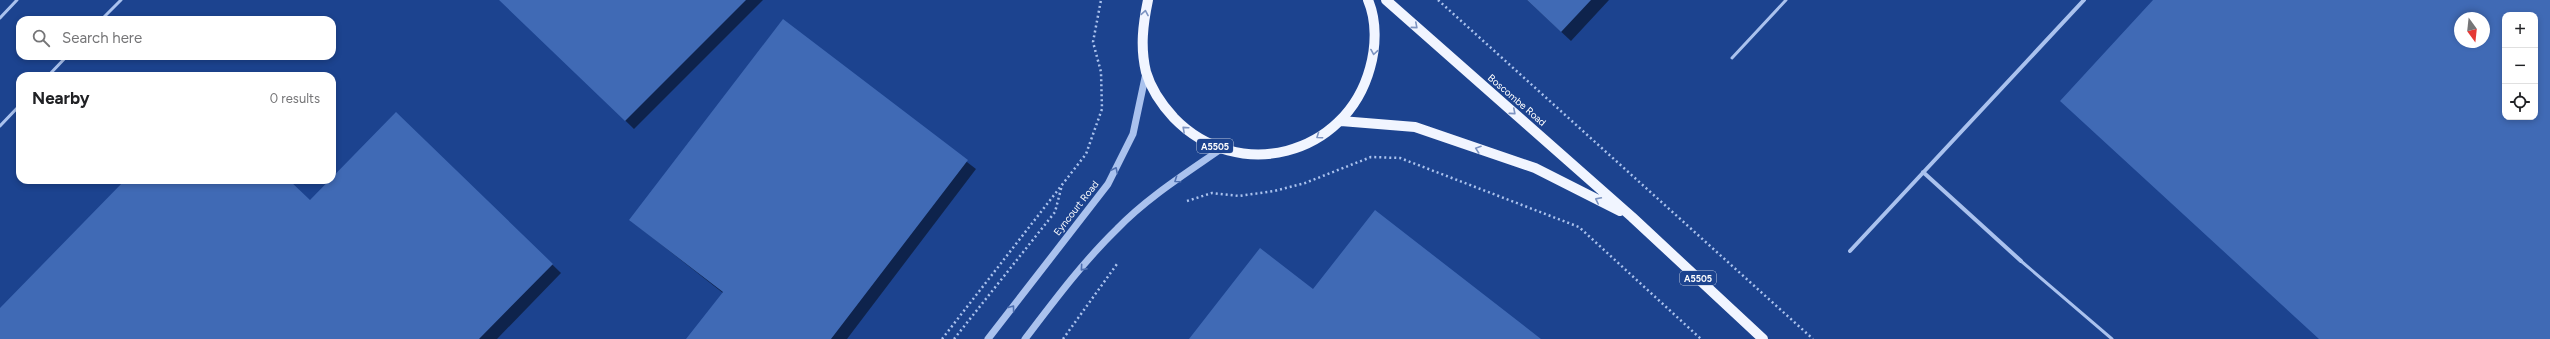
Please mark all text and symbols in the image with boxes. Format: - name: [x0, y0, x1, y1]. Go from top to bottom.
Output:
- one-way arrow: [1141, 9, 1149, 16]
- north arrow: [2454, 12, 2490, 48]
- map controls: [2502, 12, 2538, 120]
- button: +: [2502, 12, 2538, 48]
- search box: [16, 16, 336, 60]
- one-way arrow: [1411, 21, 1418, 28]
- icon: search: [30, 27, 52, 49]
- text: Search here: [62, 29, 142, 47]
- button: −: [2502, 48, 2538, 84]
- one-way arrow: [1370, 49, 1379, 55]
- street label: Boscombe Road: [1485, 71, 1549, 129]
- button: locate: [2502, 84, 2538, 120]
- text: Nearby: [32, 88, 90, 108]
- text: 0 results: [270, 91, 320, 106]
- one-way arrow: [1508, 107, 1516, 114]
- one-way arrow: [1183, 126, 1190, 133]
- one-way arrow: [1317, 131, 1324, 138]
- road number: A5505: [1197, 139, 1233, 153]
- one-way arrow: [1475, 145, 1482, 154]
- one-way arrow: [1110, 167, 1117, 174]
- one-way arrow: [1175, 175, 1182, 182]
- street label: Eyncourt Road: [1050, 178, 1102, 238]
- one-way arrow: [1594, 197, 1602, 204]
- one-way arrow: [1080, 263, 1087, 271]
- road number: A5505: [1680, 271, 1716, 285]
- one-way arrow: [1007, 305, 1015, 312]

